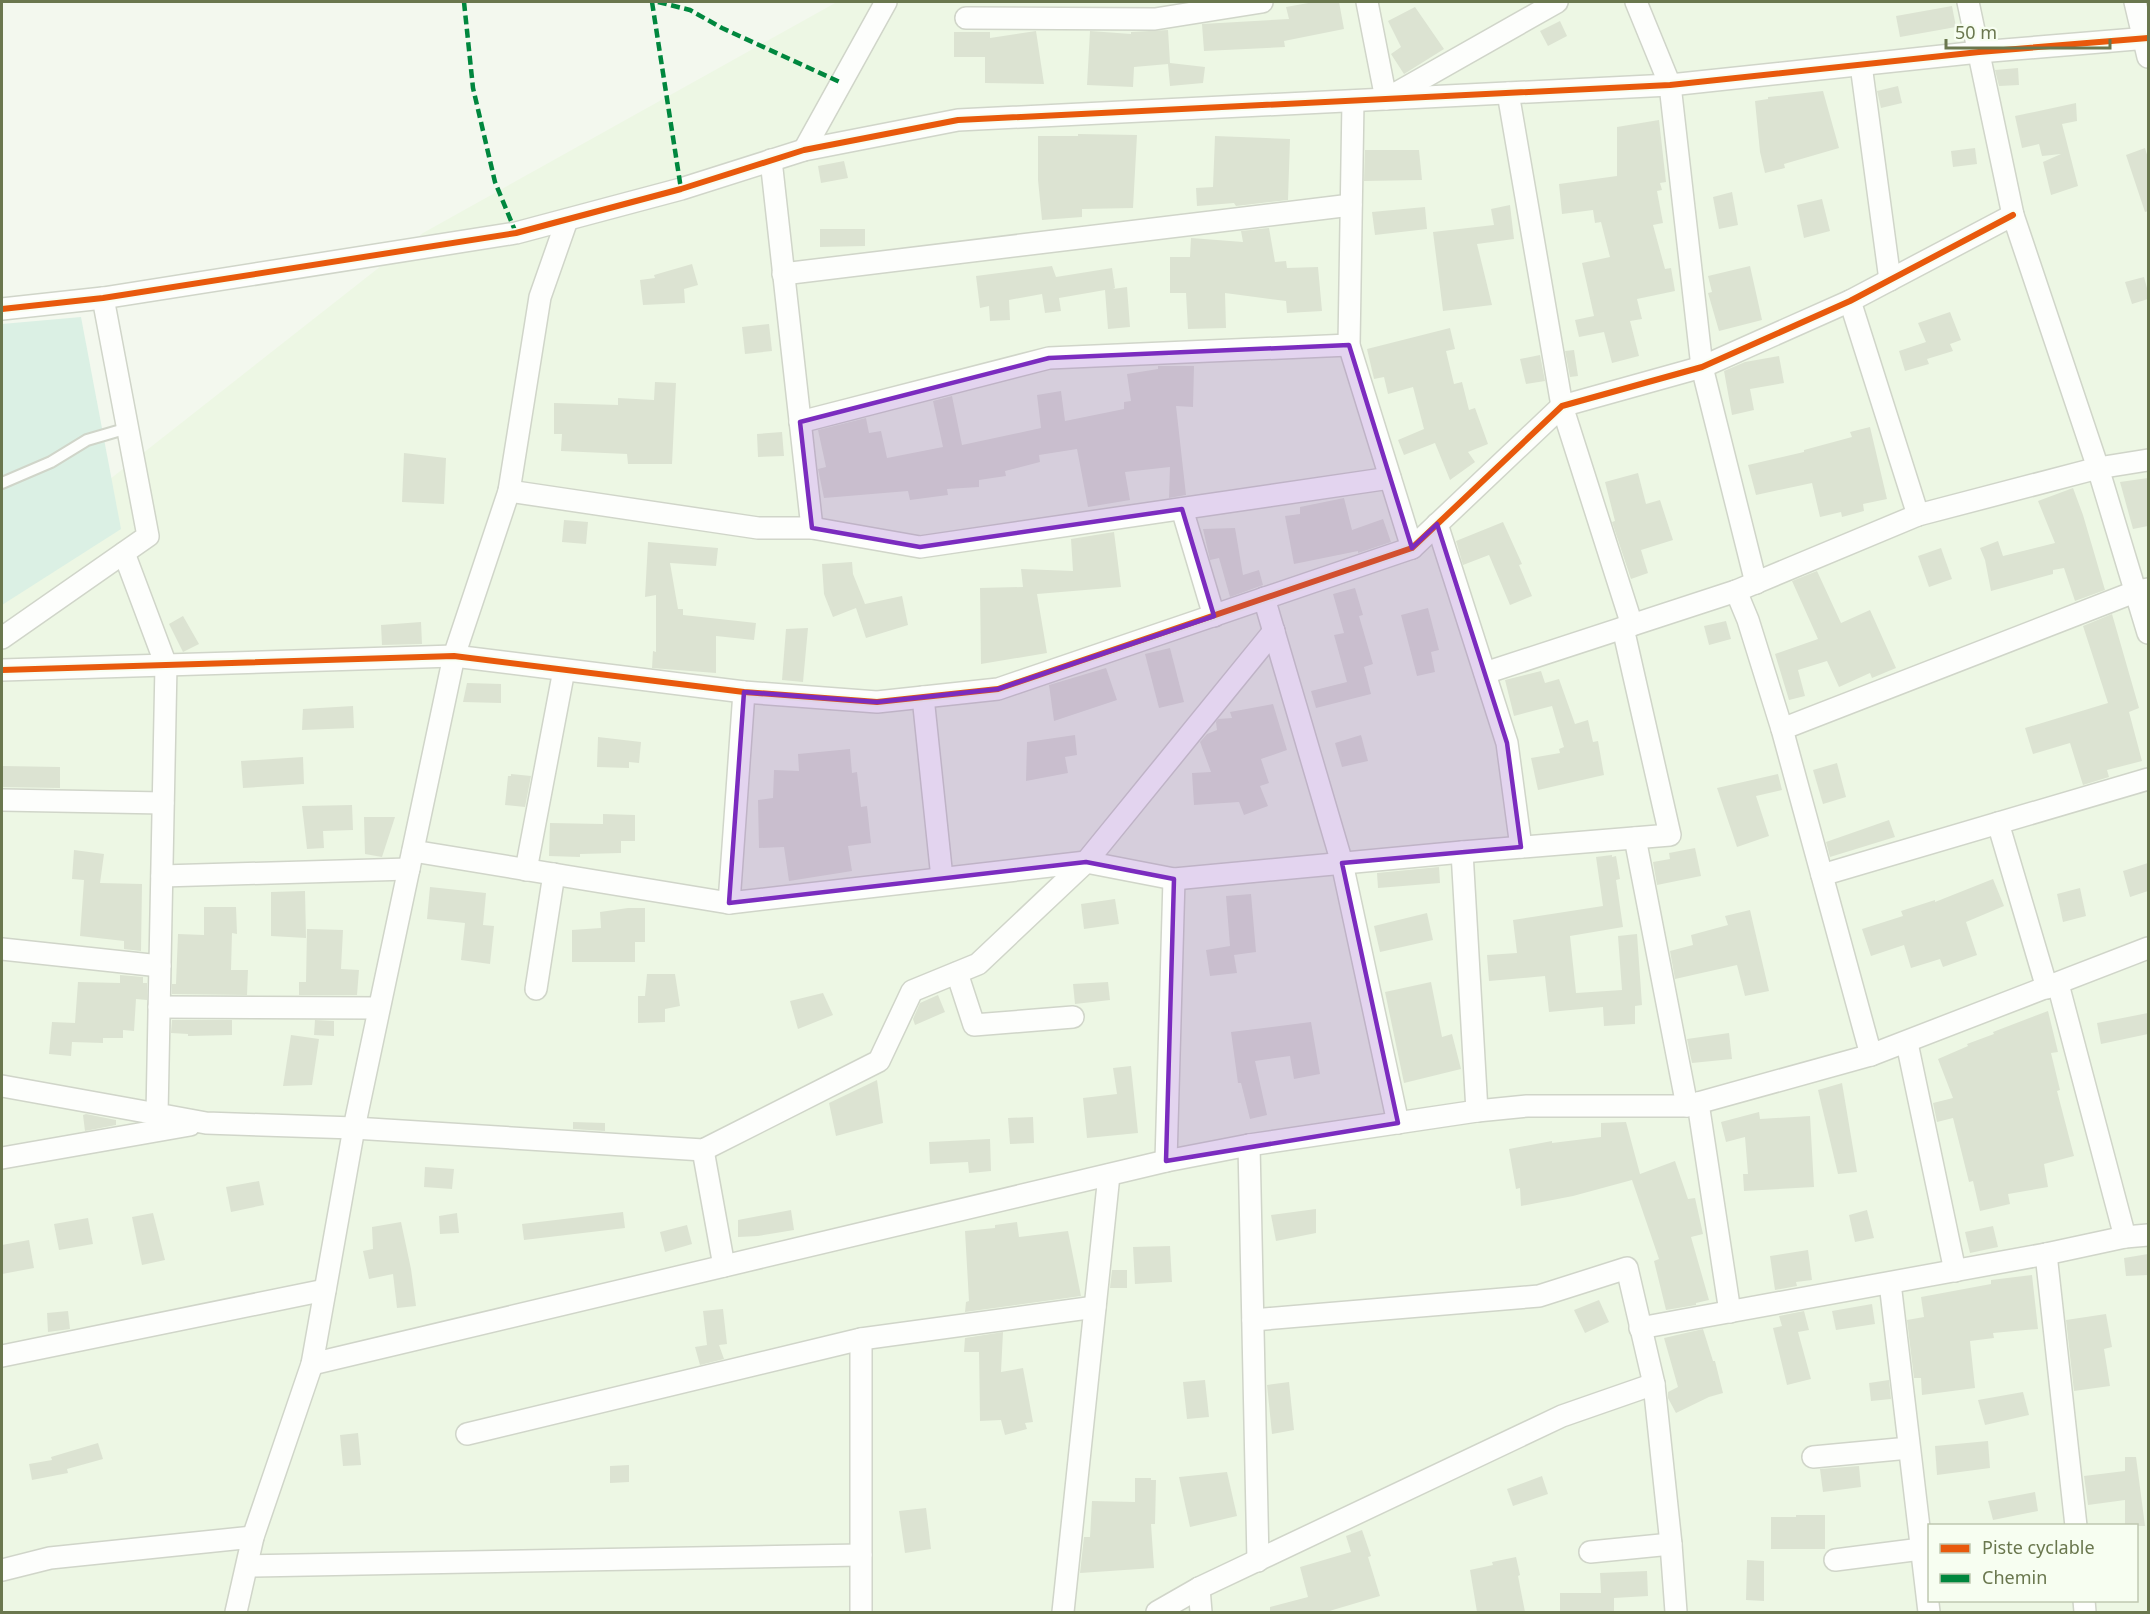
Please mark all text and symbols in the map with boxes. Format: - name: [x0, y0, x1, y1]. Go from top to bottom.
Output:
- scale bar: [1946, 12, 2110, 50]
- text: 50 m: [1955, 20, 1997, 44]
- legend: [1928, 1524, 2138, 1602]
- text: Piste cyclable: [1982, 1535, 2095, 1559]
- text: Chemin: [1982, 1565, 2047, 1589]

